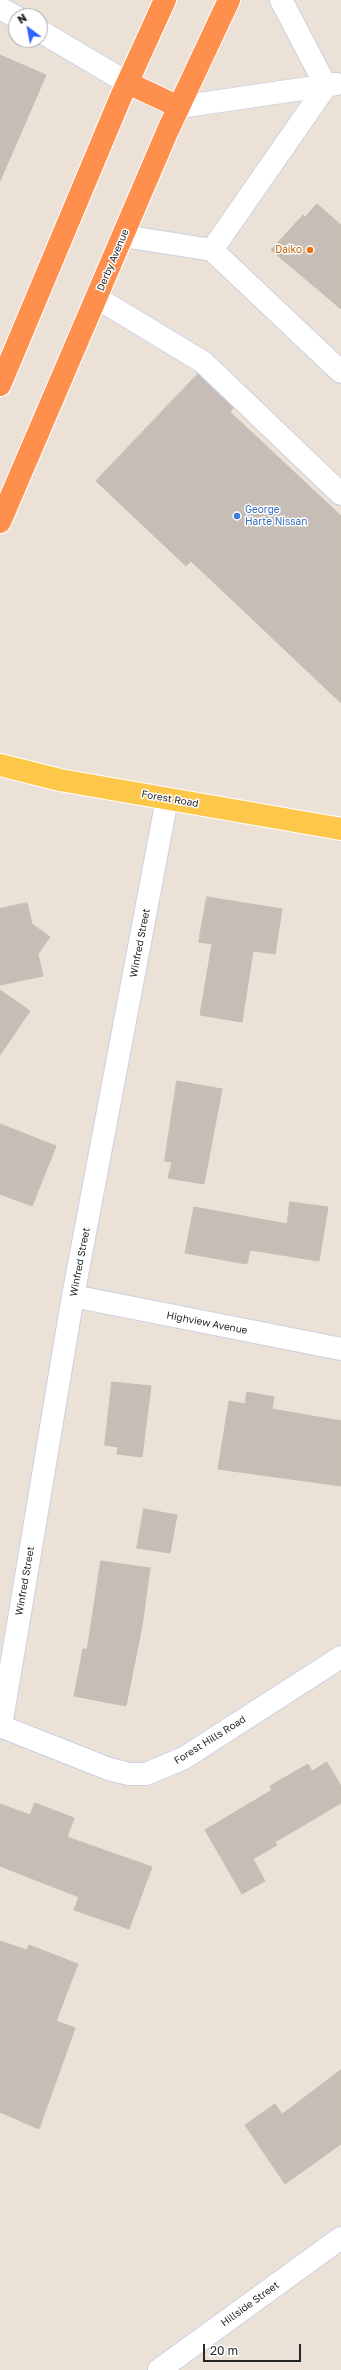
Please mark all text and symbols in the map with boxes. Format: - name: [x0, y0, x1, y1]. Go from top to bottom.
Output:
- north arrow: [8, 8, 48, 48]
- text: N: [15, 11, 29, 26]
- street label: Derby Avenue: [95, 227, 131, 293]
- place label: Daiko: [275, 244, 302, 256]
- marker: Daiko: [305, 245, 315, 255]
- place label: George Harte Nissan: [245, 504, 307, 528]
- marker: George Harte Nissan: [232, 511, 242, 521]
- street label: Forest Road: [141, 788, 199, 810]
- street label: Winfred Street: [127, 908, 153, 978]
- street label: Winfred Street: [67, 1227, 93, 1297]
- street label: Highview Avenue: [165, 1309, 249, 1337]
- street label: Winfred Street: [13, 1546, 37, 1616]
- street label: Forest Hills Road: [172, 1713, 248, 1767]
- street label: Hillside Street: [219, 2279, 281, 2329]
- scale bar: [205, 2336, 303, 2362]
- text: 20 m: [210, 2343, 238, 2358]

